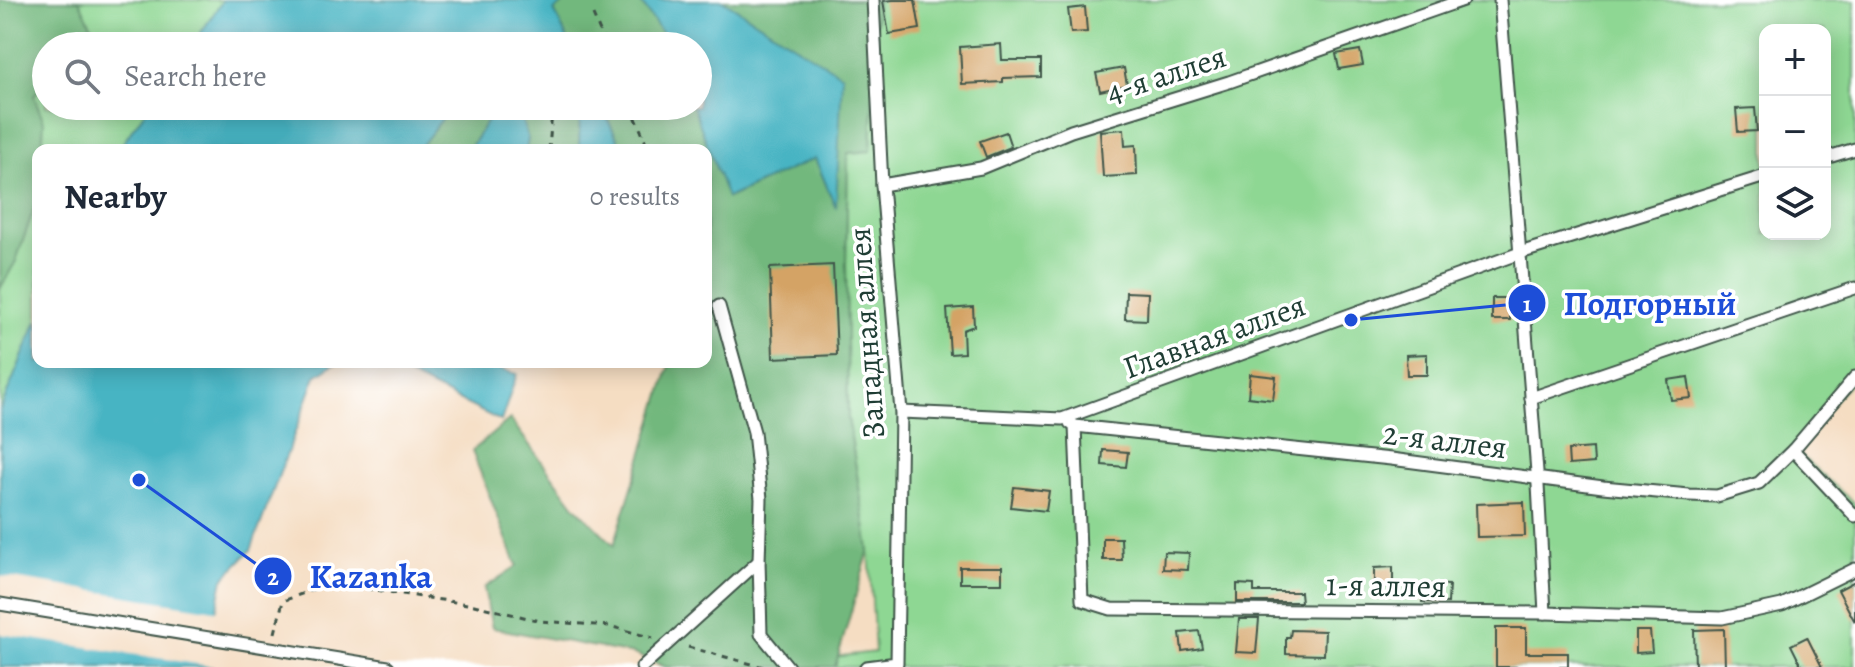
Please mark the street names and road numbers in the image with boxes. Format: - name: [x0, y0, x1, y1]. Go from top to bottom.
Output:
- street label: 4-я аллея: [1100, 34, 1232, 114]
- street label: Западная аллея: [837, 226, 895, 440]
- street label: Главная аллея: [1117, 283, 1311, 389]
- street label: 2-я аллея: [1381, 411, 1509, 469]
- street label: 1-я аллея: [1326, 562, 1446, 608]

